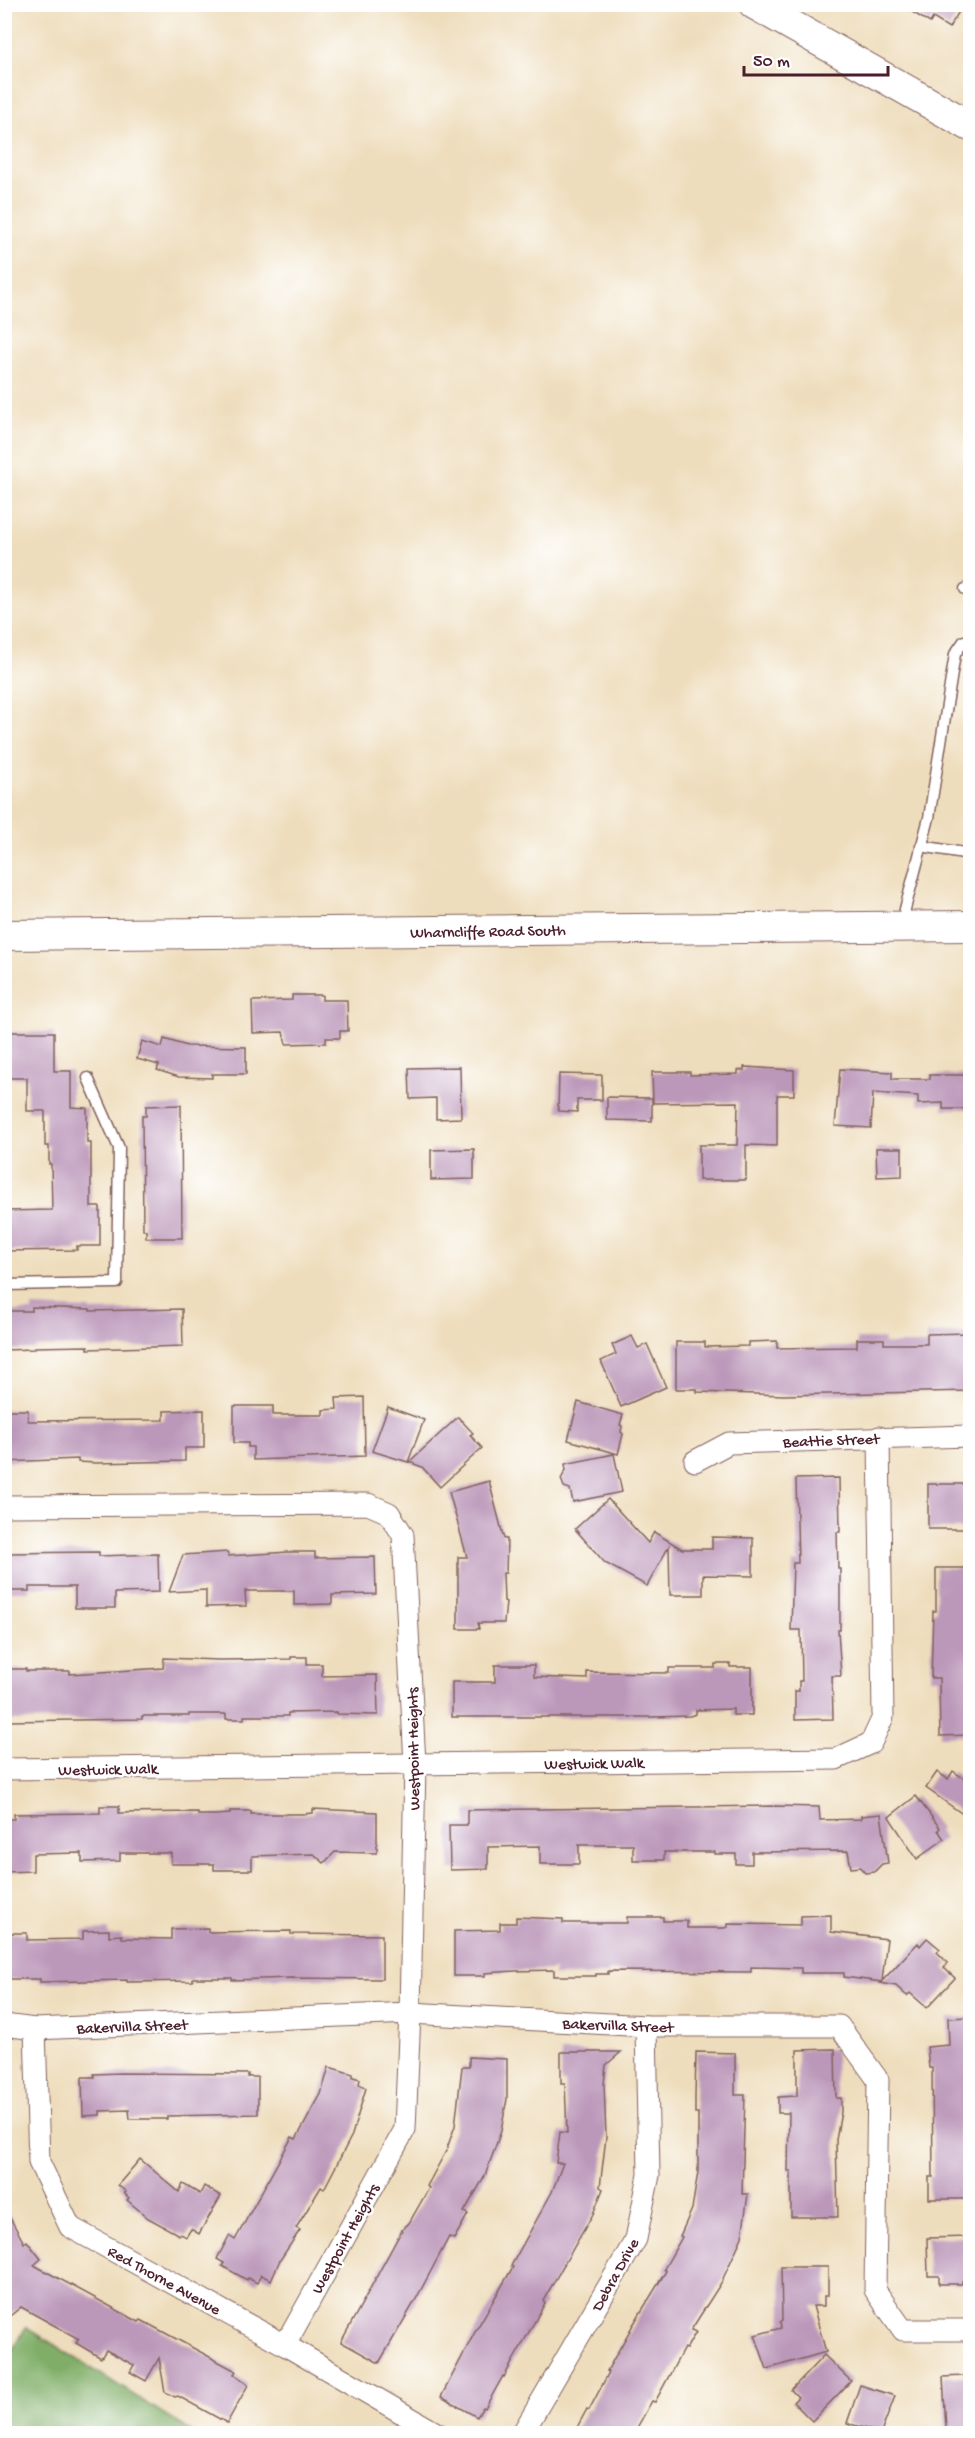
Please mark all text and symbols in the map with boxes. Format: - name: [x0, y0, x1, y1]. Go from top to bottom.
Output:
- scale bar: [744, 39, 888, 77]
- text: 50 m: [753, 52, 790, 73]
- street label: Wharncliffe Road South: [410, 923, 566, 944]
- street label: Beattie Street: [782, 1431, 881, 1454]
- street label: Westpoint Heights: [405, 1686, 426, 1811]
- street label: Westwick Walk: [544, 1755, 646, 1776]
- street label: Westwick Walk: [58, 1761, 160, 1782]
- street label: Bakervilla Street: [561, 2016, 675, 2039]
- street label: Bakervilla Street: [75, 2017, 189, 2040]
- street label: Westpoint Heights: [309, 2180, 386, 2298]
- street label: Debra Drive: [589, 2235, 645, 2316]
- street label: Red Thorne Avenue: [103, 2243, 224, 2321]

